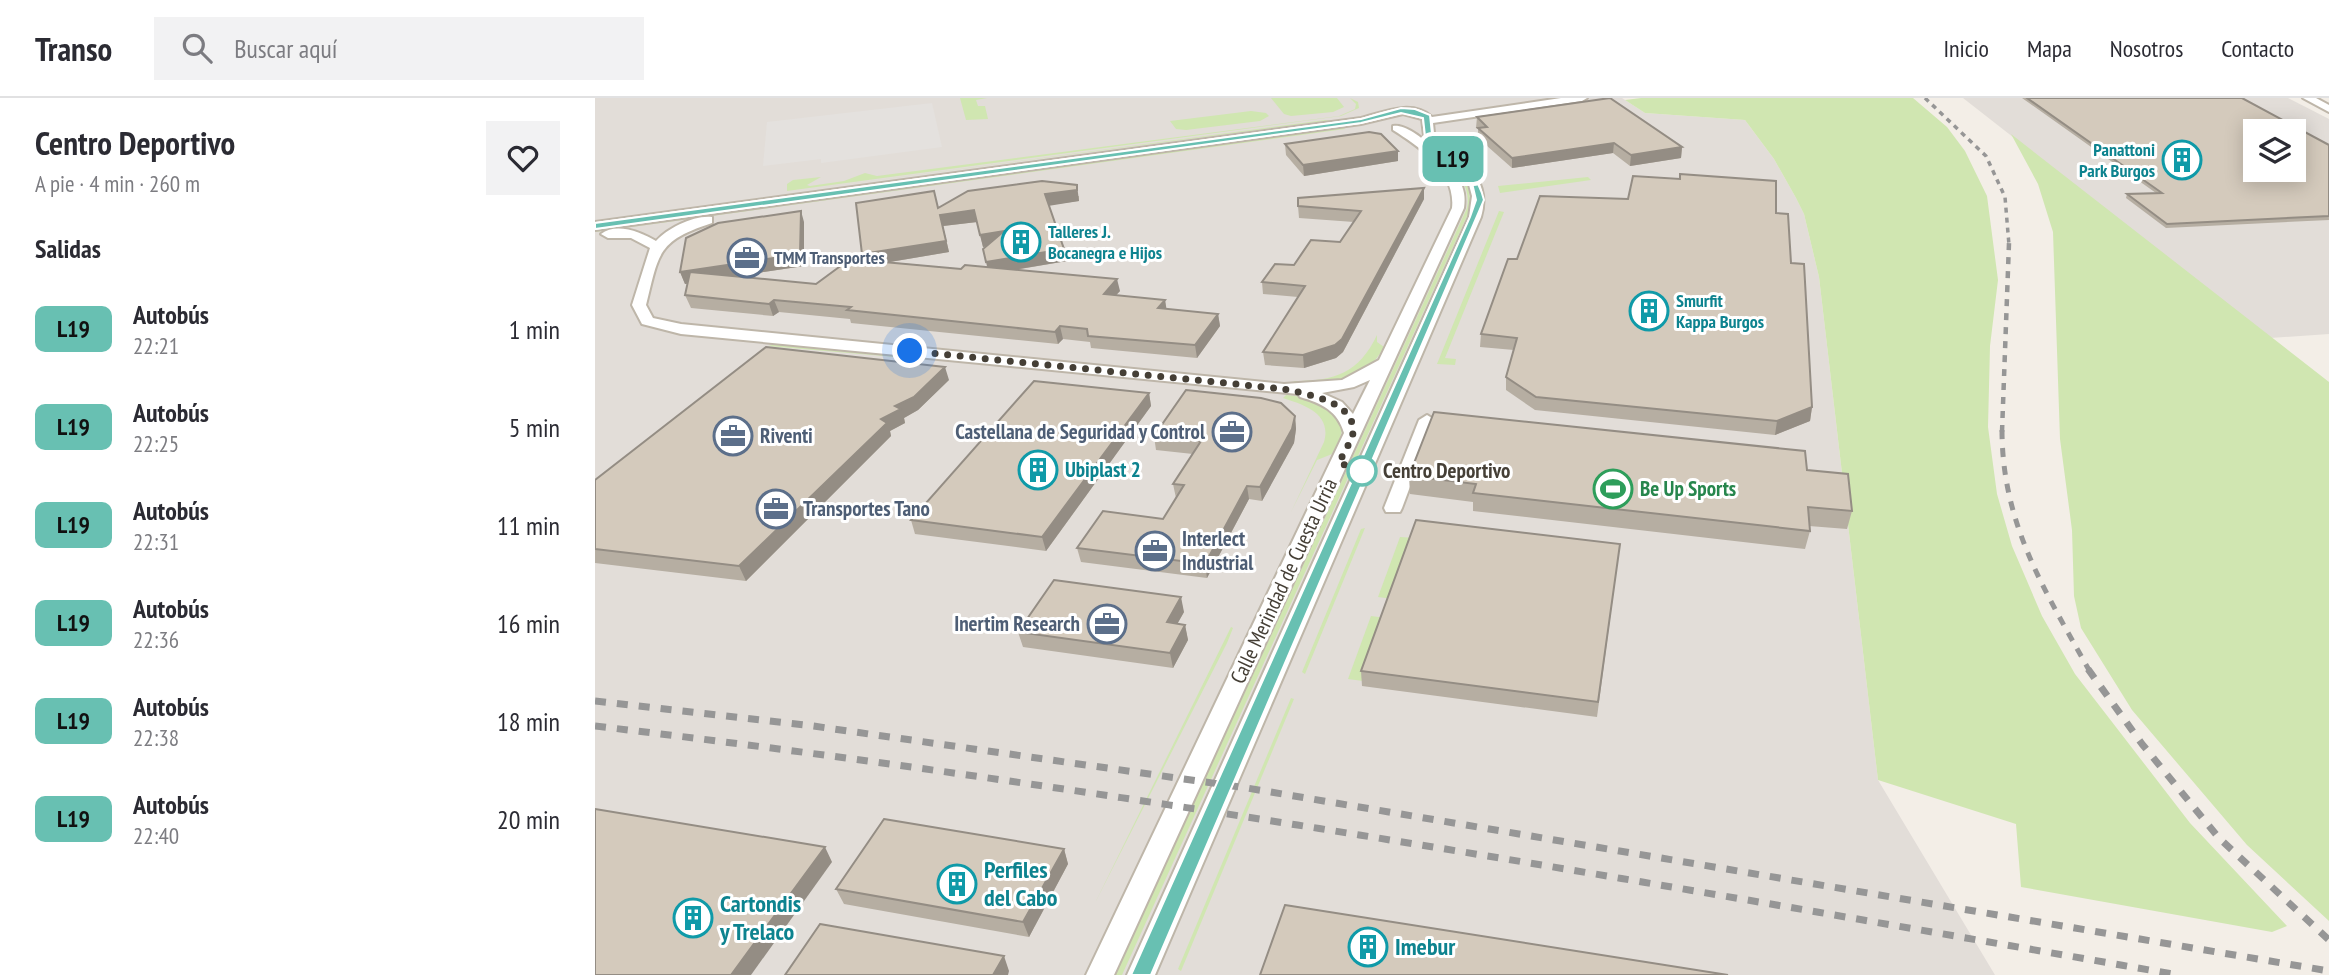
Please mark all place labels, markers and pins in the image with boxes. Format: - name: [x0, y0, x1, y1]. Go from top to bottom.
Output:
- place label: Panattoni Park Burgos: [2079, 138, 2155, 182]
- building icon: Panattoni Park Burgos: [2161, 139, 2203, 181]
- place label: Talleres J. Bocanegra e Hijos: [1048, 220, 1162, 264]
- building icon: Talleres J. Bocanegra e Hijos: [1000, 221, 1042, 263]
- office icon: TMM Transportes: [726, 237, 768, 279]
- place label: TMM Transportes: [774, 246, 885, 269]
- place label: Smurfit Kappa Burgos: [1676, 289, 1764, 333]
- building icon: Smurfit Kappa Burgos: [1628, 290, 1670, 332]
- office icon: Castellana de Seguridad y Control: [1211, 411, 1253, 453]
- office icon: Riventi: [712, 415, 754, 457]
- place label: Castellana de Seguridad y Control: [955, 418, 1206, 445]
- place label: Riventi: [760, 422, 813, 449]
- building icon: Ubiplast 2: [1017, 449, 1059, 491]
- place label: Ubiplast 2: [1065, 456, 1141, 483]
- marker: Centro Deportivo: [1347, 456, 1377, 486]
- place label: Centro Deportivo: [1383, 457, 1510, 484]
- sports icon: Be Up Sports: [1592, 468, 1634, 510]
- place label: Be Up Sports: [1640, 475, 1736, 502]
- office icon: Transportes Tano: [755, 488, 797, 530]
- place label: Transportes Tano: [803, 495, 930, 522]
- place label: Interlect Industrial: [1182, 525, 1254, 576]
- office icon: Interlect Industrial: [1134, 530, 1176, 572]
- office icon: Inertim Research: [1086, 603, 1128, 645]
- place label: Inertim Research: [954, 610, 1080, 637]
- place label: Perfiles del Cabo: [984, 854, 1058, 913]
- building icon: Perfiles del Cabo: [936, 863, 978, 905]
- place label: Cartondis y Trelaco: [719, 888, 801, 947]
- building icon: Cartondis y Trelaco: [672, 897, 714, 939]
- building icon: Imebur: [1347, 926, 1389, 968]
- place label: Imebur: [1395, 931, 1456, 962]

